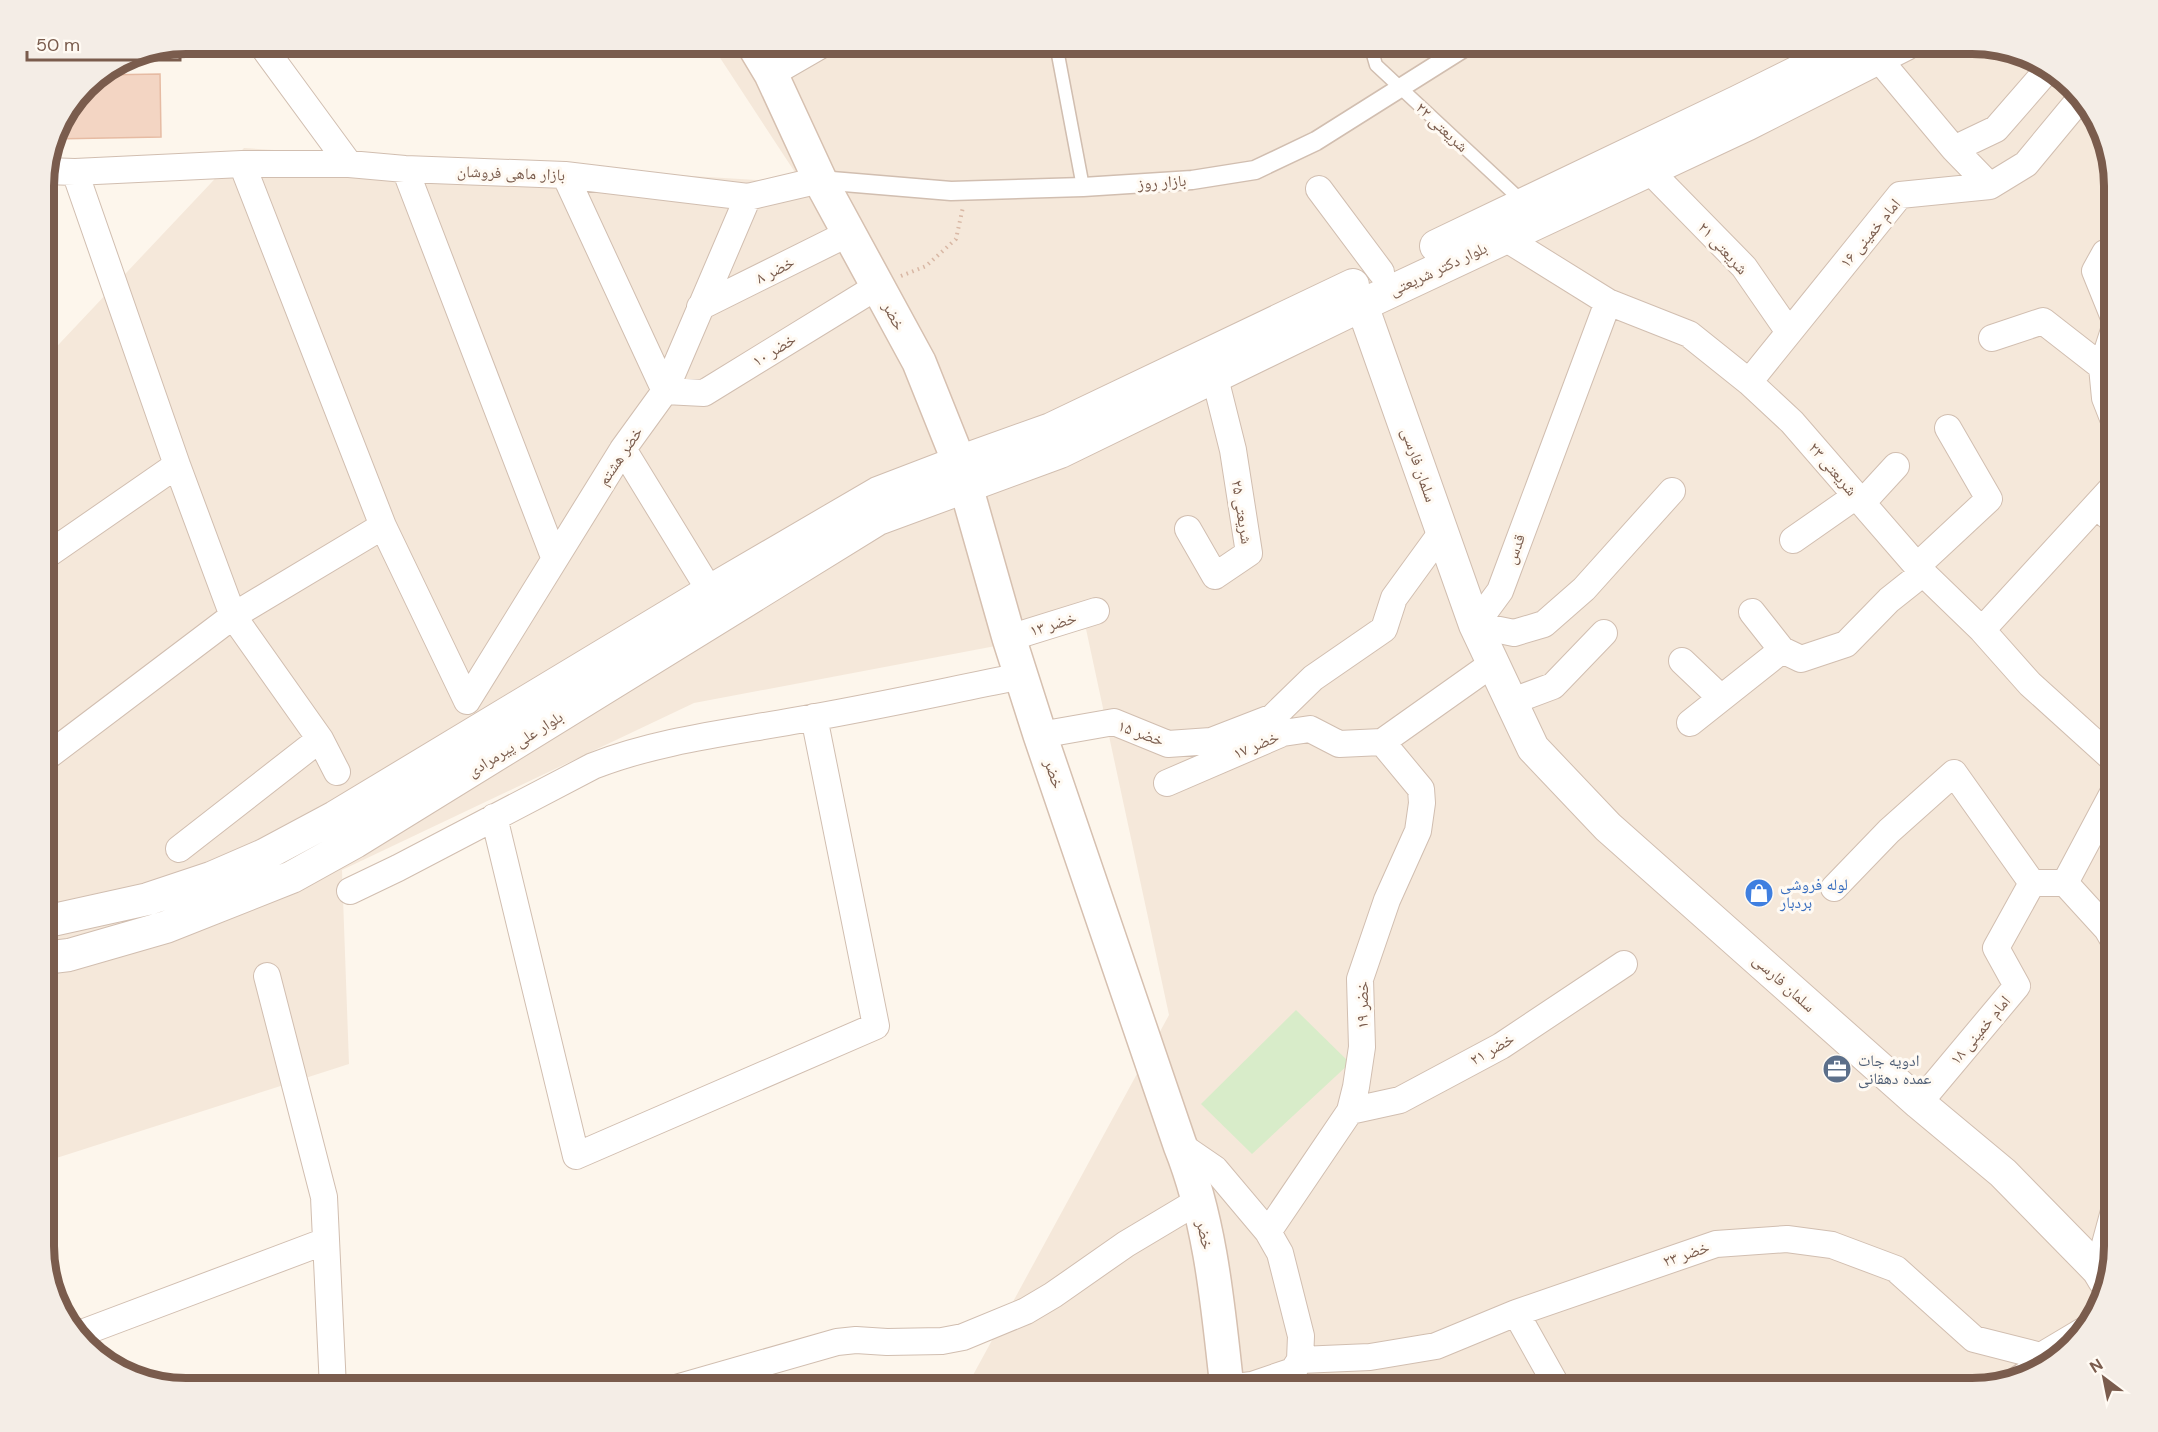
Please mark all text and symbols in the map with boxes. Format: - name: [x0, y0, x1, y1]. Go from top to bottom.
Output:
- scale bar: [27, 24, 180, 62]
- text: 50 m: [36, 33, 80, 57]
- street label: شریعتی ۲۲: [1411, 97, 1473, 157]
- street label: بازار ماهی فروشان: [457, 161, 565, 185]
- street label: بازار روز: [1136, 170, 1187, 194]
- street label: امام خمینی ۱۶: [1835, 194, 1905, 272]
- street label: شریعتی ۲۱: [1693, 217, 1753, 279]
- street label: بلوار دکتر شریعتی: [1386, 237, 1490, 301]
- street label: خضر ۸: [752, 251, 798, 289]
- street label: خضر: [877, 297, 910, 334]
- street label: خضر ۱۰: [748, 328, 800, 372]
- street label: خضر هشتم: [593, 423, 647, 489]
- street label: سلمان فارسی: [1397, 425, 1441, 505]
- street label: شریعتی ۲۳: [1804, 438, 1862, 500]
- street label: شریعتی ۲۵: [1227, 479, 1257, 545]
- street label: قدس: [1500, 531, 1530, 567]
- street label: خضر ۱۳: [1027, 607, 1079, 641]
- street label: بلوار علی پیرمرادی: [463, 706, 567, 782]
- street label: خضر ۱۵: [1115, 715, 1167, 751]
- street label: خضر ۱۷: [1230, 726, 1282, 764]
- street label: خضر: [1039, 756, 1069, 791]
- place label: لوله فروشی بردبار: [1779, 874, 1848, 913]
- shop icon: لوله فروشی بردبار: [1743, 877, 1775, 909]
- street label: سلمان فارسی: [1748, 949, 1820, 1017]
- street label: خضر ۱۹: [1352, 981, 1373, 1029]
- street label: امام خمینی ۱۸: [1945, 991, 2015, 1069]
- street label: خضر ۲۱: [1466, 1028, 1518, 1070]
- place label: ادویه جات‌ عمده ‌دهقانی: [1858, 1050, 1931, 1089]
- office icon: ادویه جات‌ عمده ‌دهقانی: [1821, 1053, 1853, 1085]
- street label: خضر: [1191, 1217, 1219, 1252]
- street label: خضر ۲۳: [1660, 1236, 1712, 1272]
- north arrow: [2074, 1348, 2134, 1408]
- text: N: [2086, 1354, 2107, 1378]

